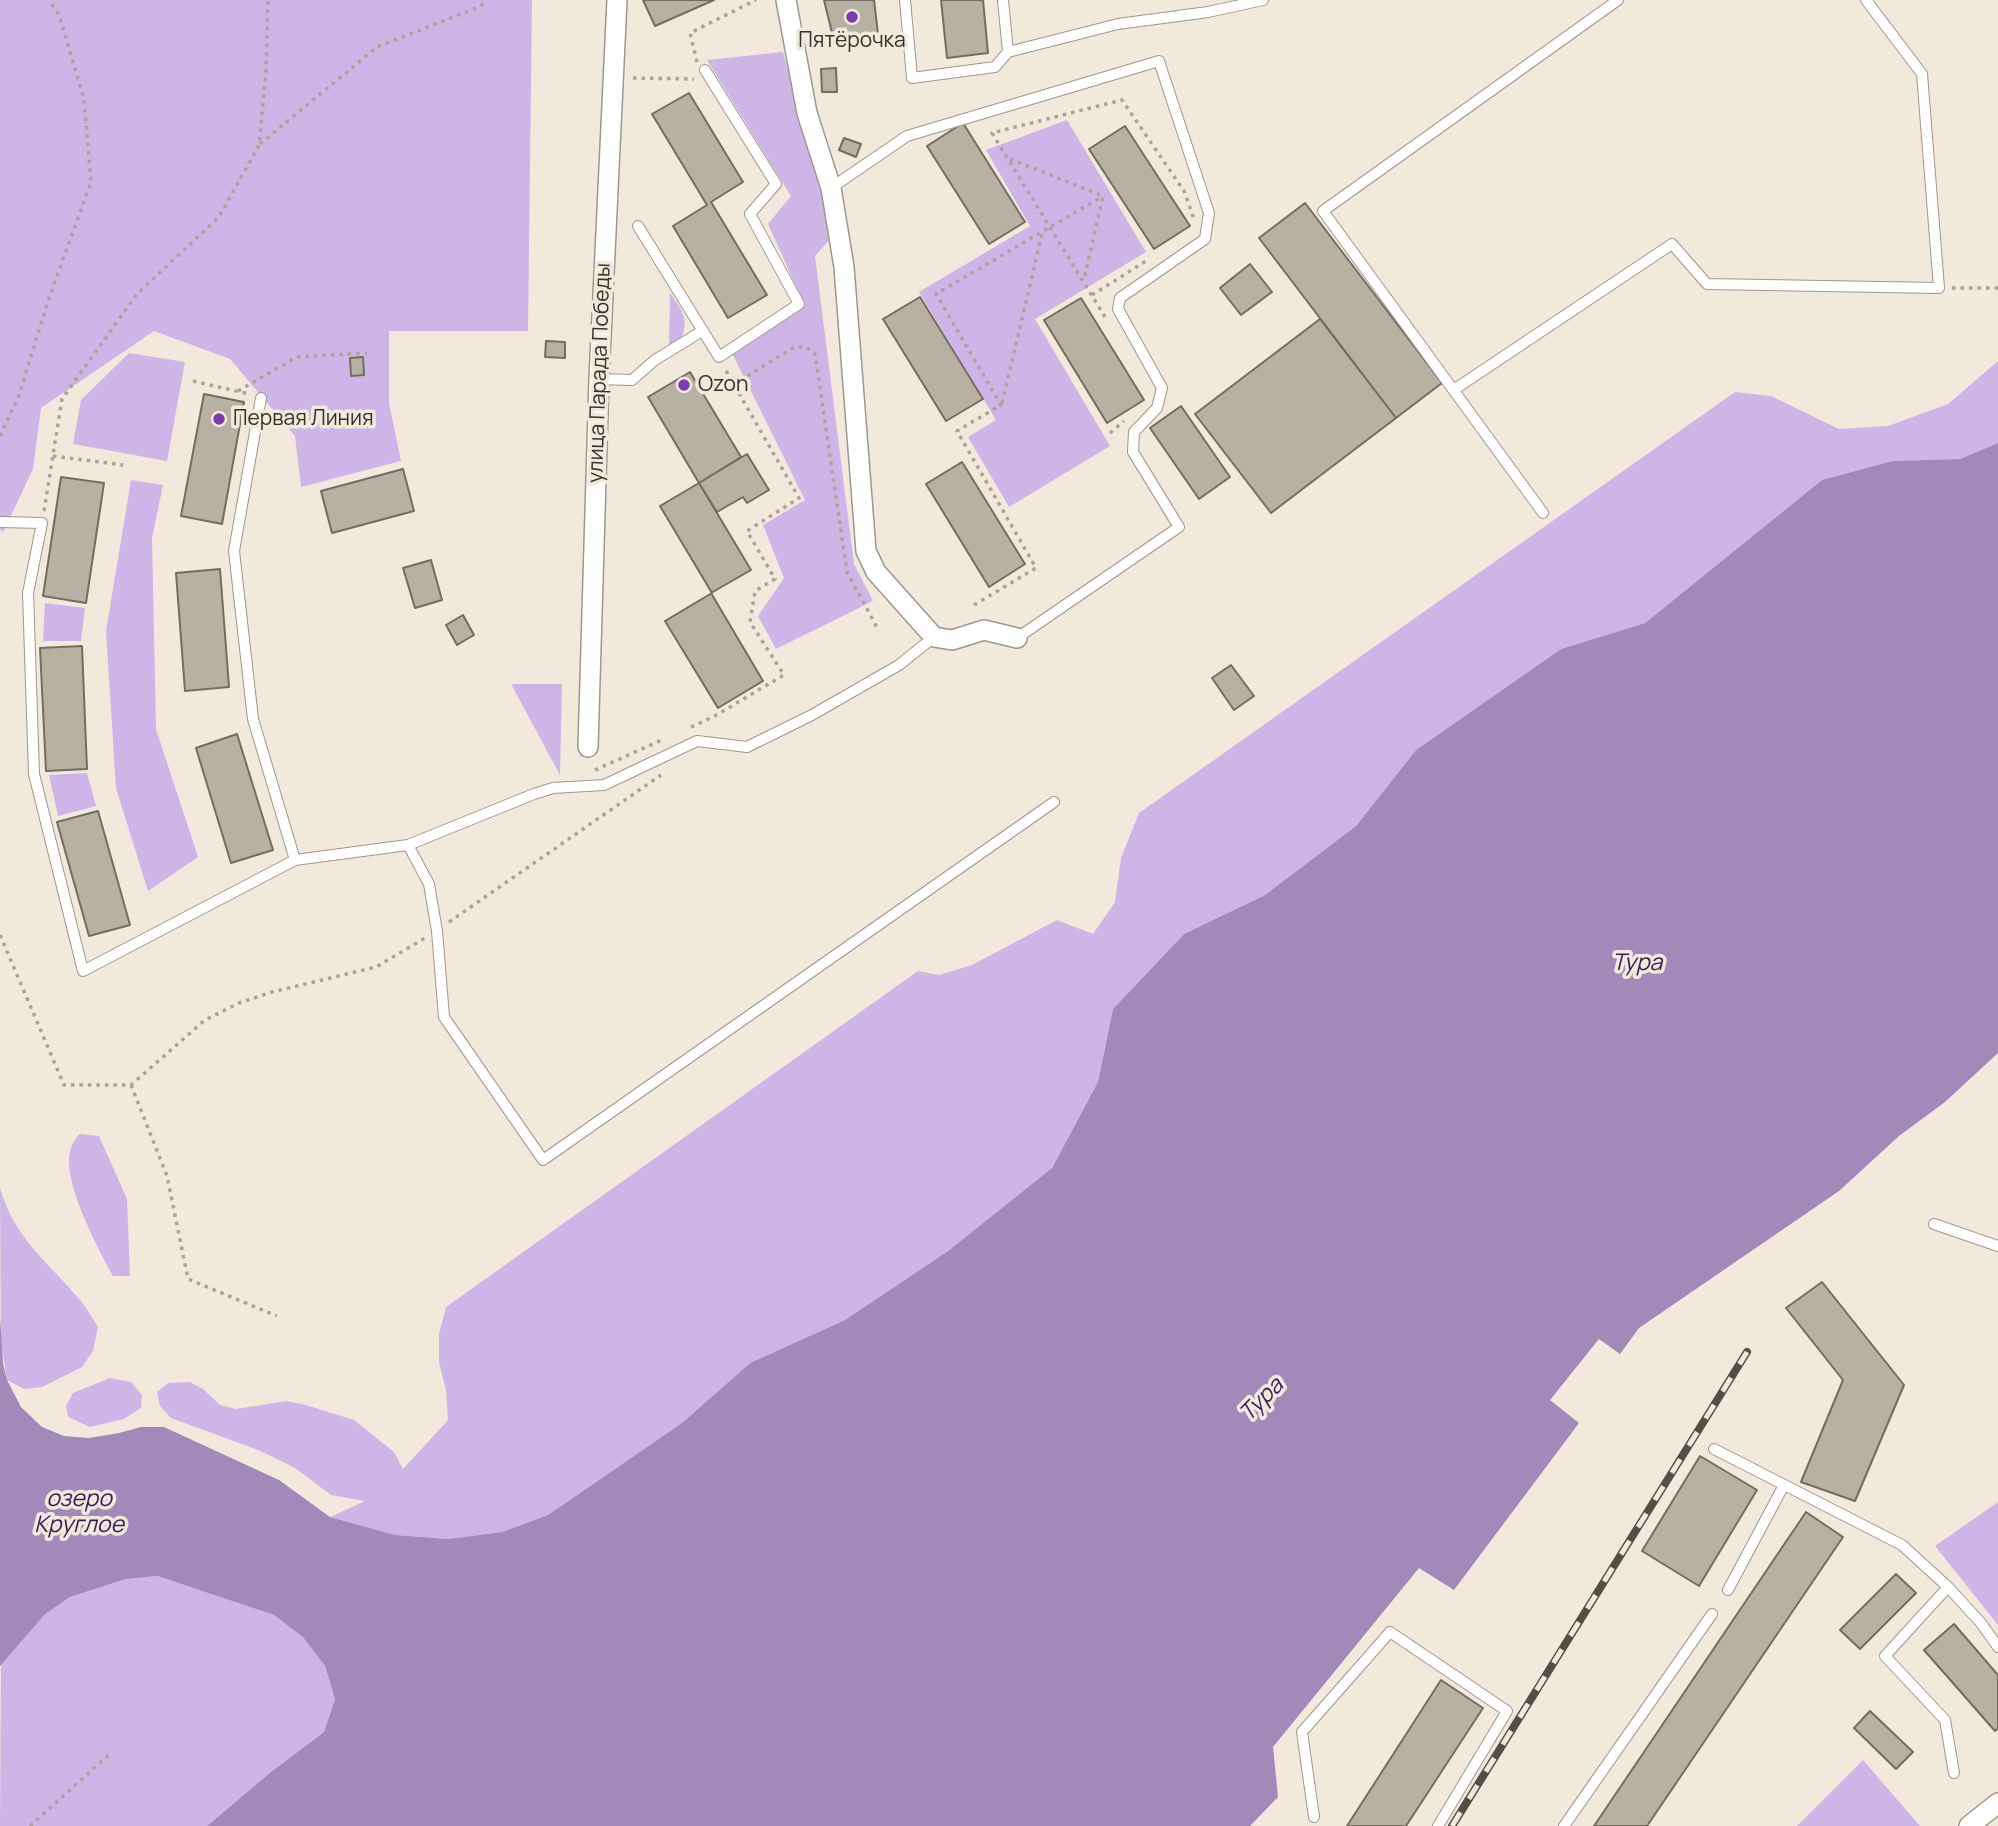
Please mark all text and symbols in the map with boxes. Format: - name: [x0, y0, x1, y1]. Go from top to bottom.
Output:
- marker: Пятёрочка: [844, 9, 860, 25]
- place label: Пятёрочка: [798, 28, 906, 54]
- street label: улица Парада Победы: [584, 262, 616, 484]
- place label: Ozon: [698, 372, 748, 398]
- marker: Ozon: [676, 377, 692, 393]
- place label: Первая Линия: [233, 406, 374, 432]
- marker: Первая Линия: [211, 411, 227, 427]
- water label: Тура: [1612, 950, 1662, 978]
- water label: Тура: [1234, 1372, 1290, 1428]
- water label: озеро Круглое: [34, 1486, 124, 1540]

